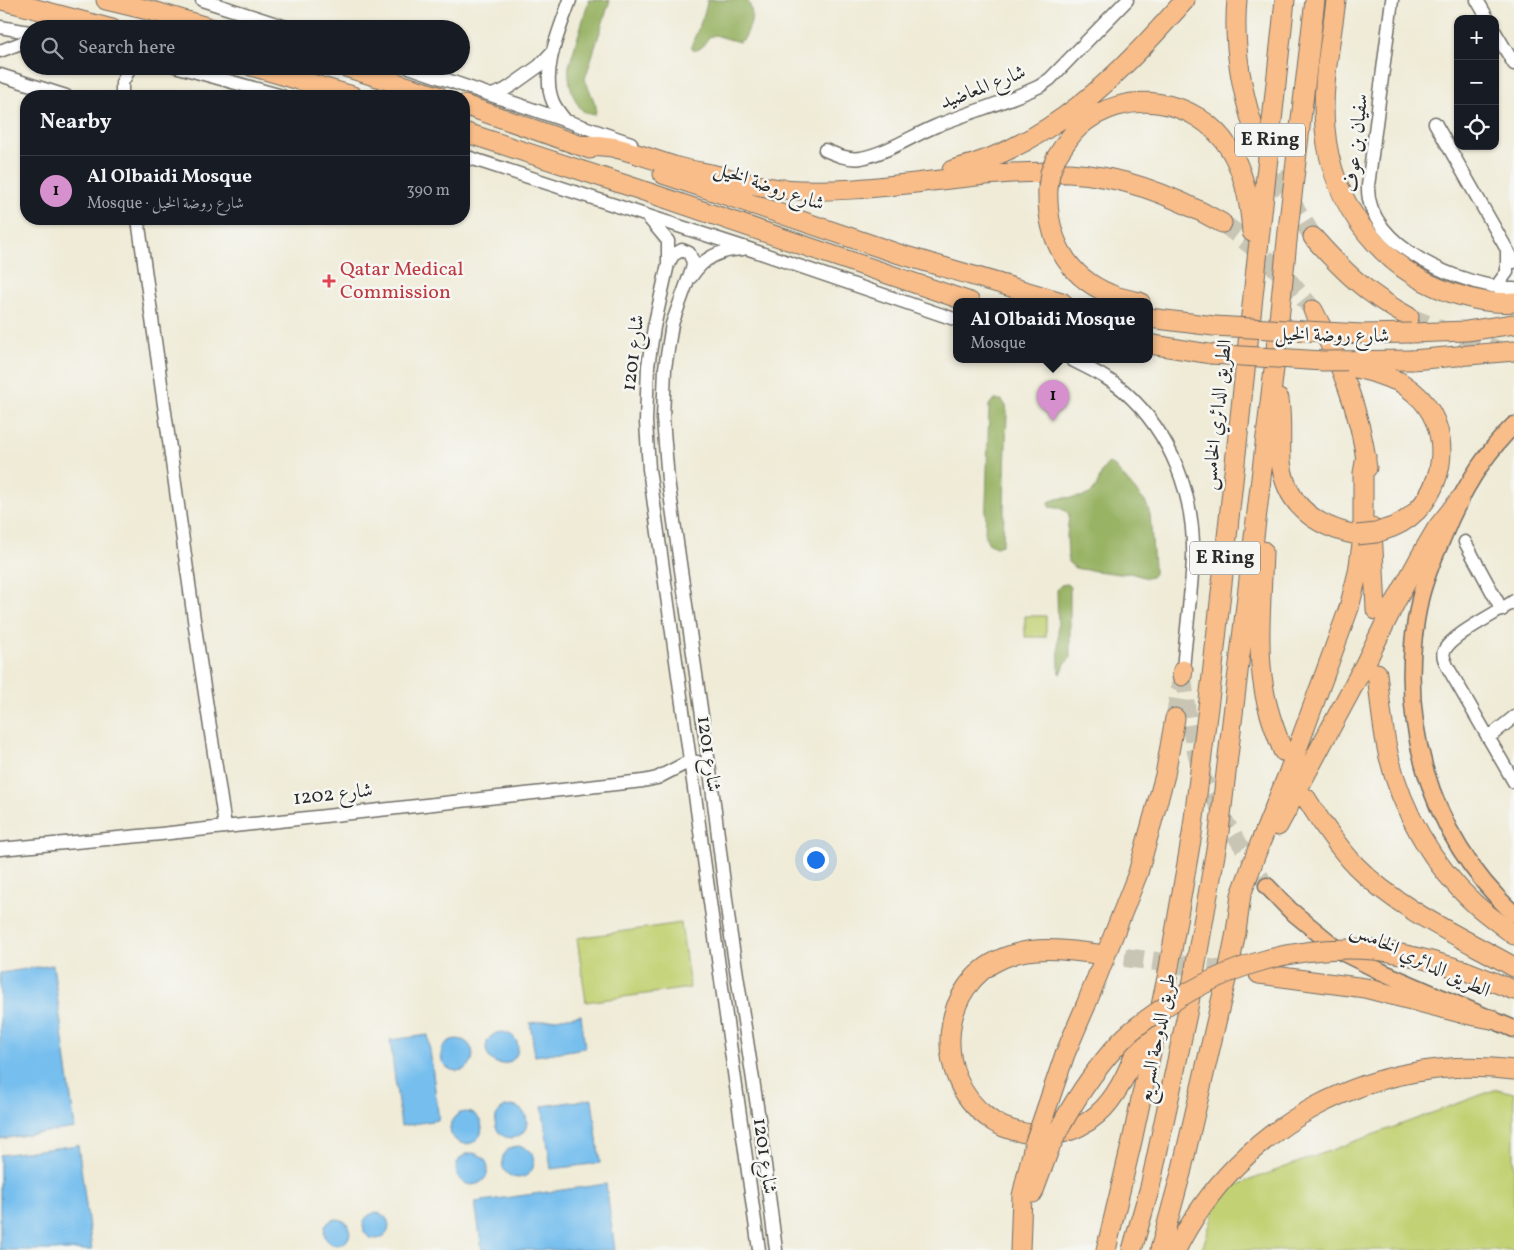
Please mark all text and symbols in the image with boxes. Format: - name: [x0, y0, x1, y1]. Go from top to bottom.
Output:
- map controls: [1454, 15, 1499, 150]
- button: +: [1454, 15, 1499, 60]
- search box: [20, 20, 470, 75]
- icon: search: [38, 34, 66, 62]
- text: Search here: [78, 35, 175, 61]
- street label: شارع المعاضيد: [936, 59, 1031, 119]
- button: −: [1454, 60, 1499, 105]
- street label: سفيان بن عوف: [1338, 92, 1376, 194]
- button: locate: [1454, 105, 1499, 150]
- text: Nearby: [40, 108, 111, 137]
- road number: E Ring: [1235, 124, 1305, 156]
- street label: شارع روضة الخيل: [709, 155, 828, 221]
- text: Al Olbaidi Mosque: [87, 164, 252, 190]
- text: 1: [53, 180, 59, 202]
- text: 390 m: [407, 180, 450, 202]
- text: Mosque · شارع روضة الخيل: [87, 193, 244, 215]
- place label: Qatar Medical Commission: [340, 256, 464, 307]
- marker: Qatar Medical Commission: [322, 274, 336, 288]
- popup: [953, 298, 1153, 363]
- text: Al Olbaidi Mosque: [970, 307, 1136, 333]
- street label: شارع 1201: [615, 313, 655, 393]
- street label: شارع روضة الخيل: [1274, 321, 1390, 353]
- text: Mosque: [970, 333, 1026, 355]
- street label: الطريق الدائري الخامس: [1196, 338, 1240, 492]
- pin: 1: [1037, 380, 1069, 421]
- road number: E Ring: [1190, 542, 1260, 574]
- street label: شارع 1201: [687, 714, 727, 794]
- street label: شارع 1202: [292, 777, 374, 815]
- your location: [803, 847, 829, 873]
- street label: الطريق الدائري الخامس: [1346, 916, 1494, 1006]
- street label: طريق الدوحة السريع: [1132, 971, 1186, 1106]
- street label: شارع 1201: [743, 1116, 783, 1196]

